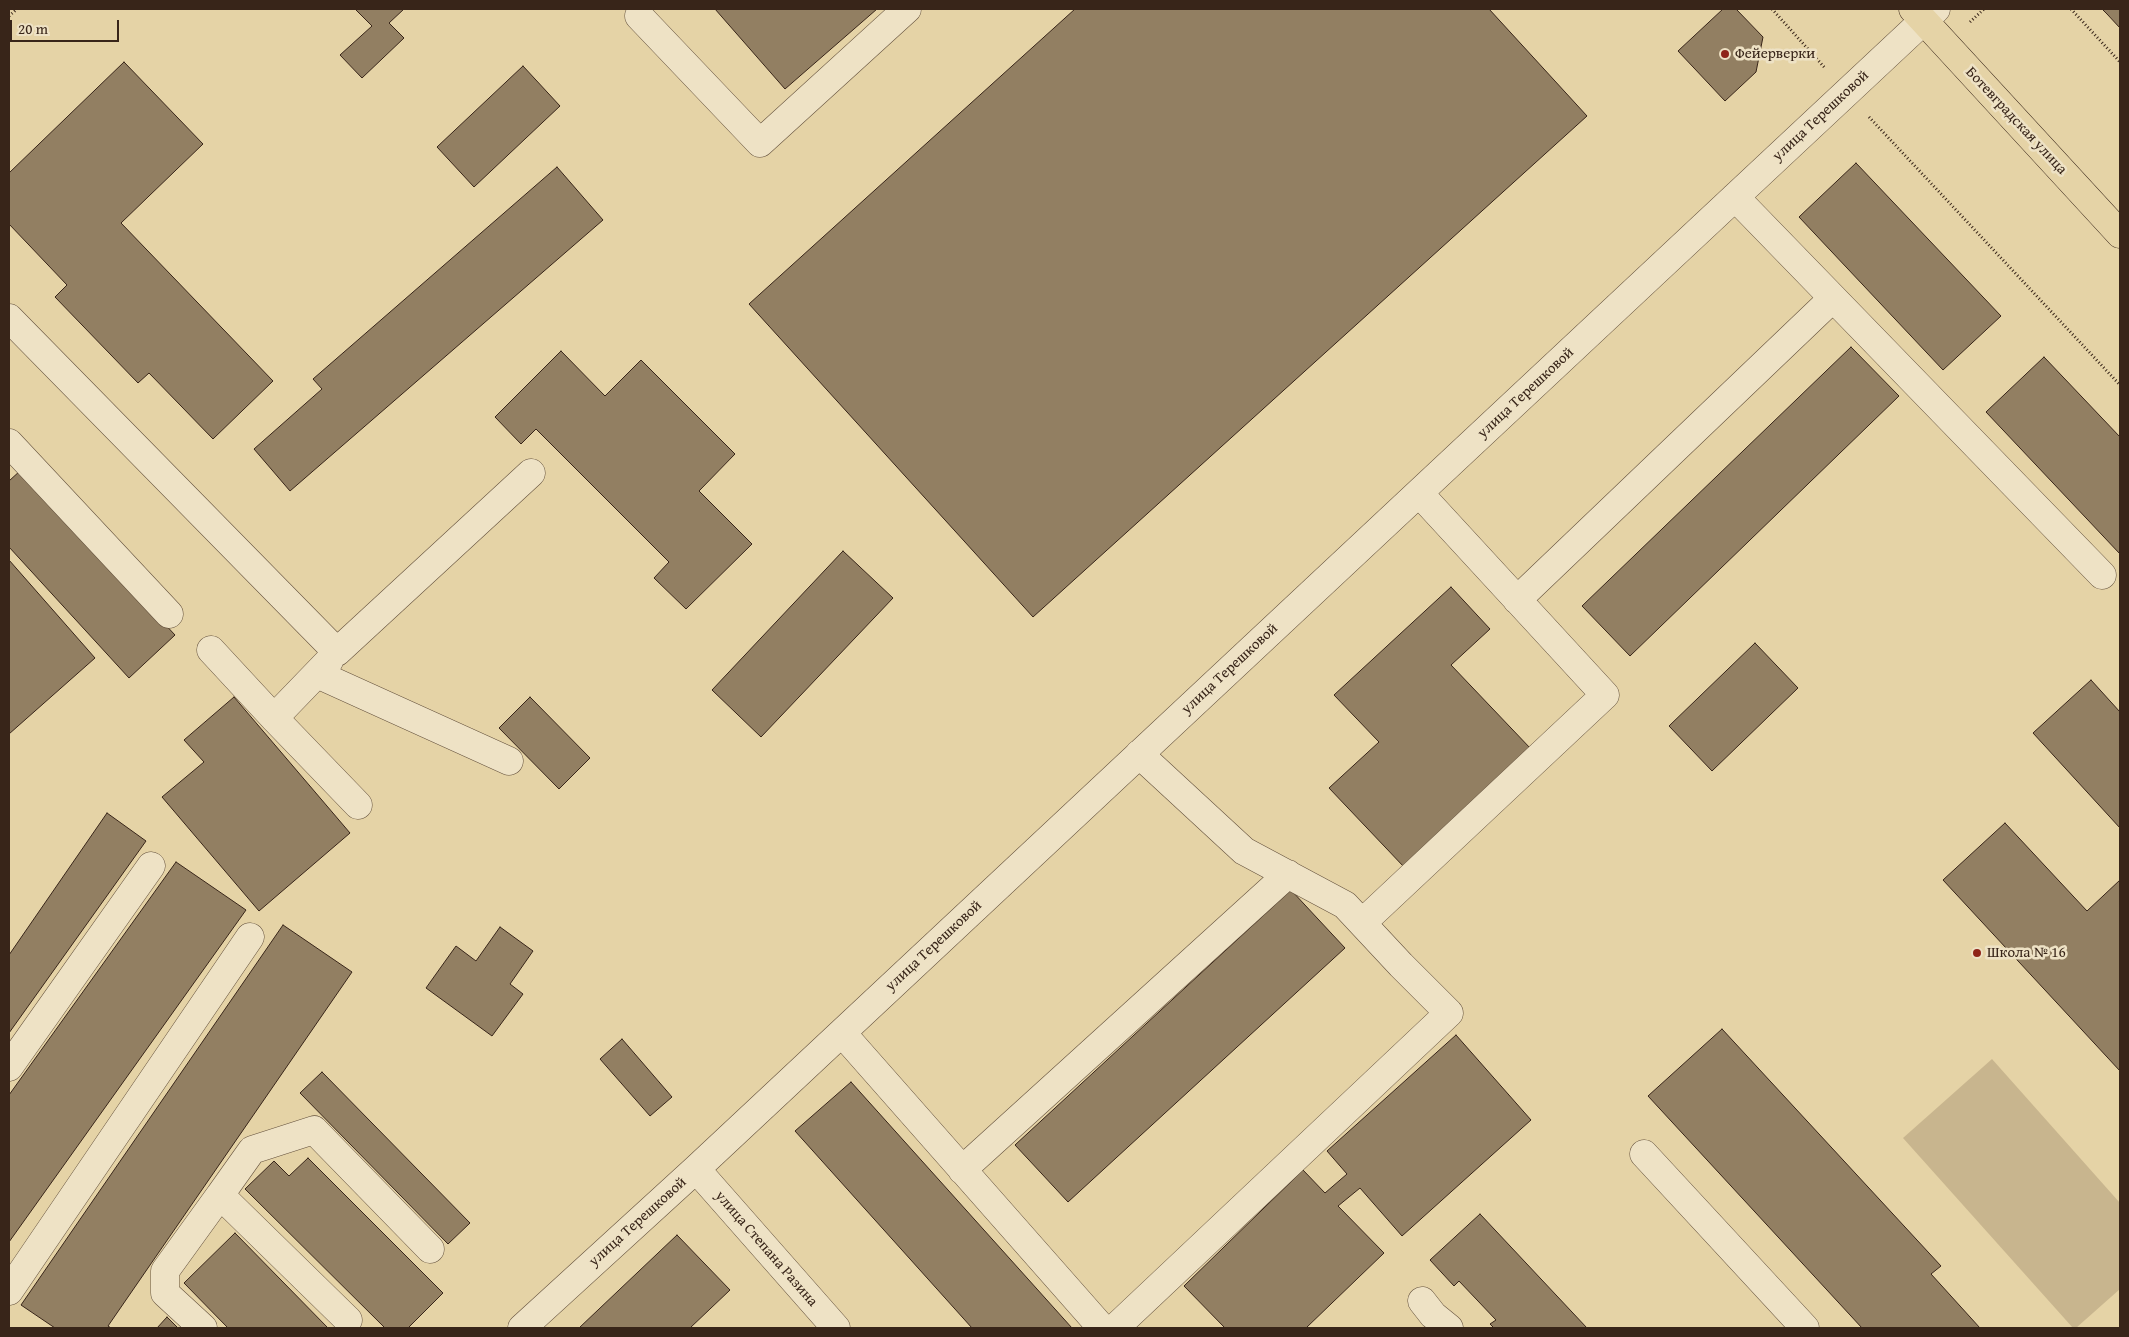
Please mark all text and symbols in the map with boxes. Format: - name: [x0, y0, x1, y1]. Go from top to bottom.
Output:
- scale bar: [12, 10, 121, 42]
- text: 20 m: [18, 18, 48, 39]
- place label: Фейерверки: [1735, 45, 1815, 63]
- marker: Фейерверки: [1719, 48, 1731, 60]
- street label: Ботевградская улица: [1962, 63, 2070, 179]
- street label: улица Терешковой: [1769, 67, 1873, 165]
- street label: улица Терешковой: [1474, 344, 1578, 442]
- street label: улица Терешковой: [1178, 620, 1282, 718]
- street label: улица Терешковой: [882, 897, 986, 995]
- place label: Школа № 16: [1987, 944, 2066, 962]
- marker: Школа № 16: [1971, 947, 1983, 959]
- street label: улица Терешковой: [585, 1173, 691, 1271]
- street label: улица Степана Разина: [711, 1187, 821, 1311]

